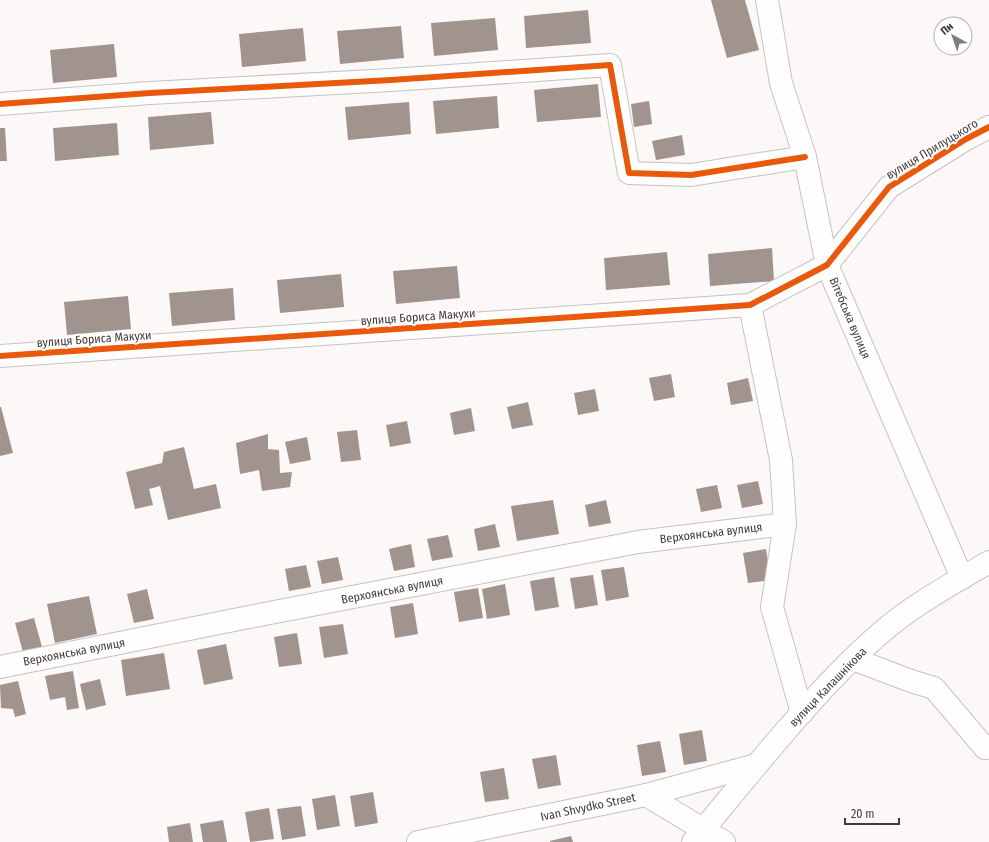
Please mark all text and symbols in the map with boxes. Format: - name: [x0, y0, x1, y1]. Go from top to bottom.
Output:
- north arrow: [933, 16, 973, 56]
- text: Пн: [938, 20, 956, 38]
- street label: вулиця Прилуцького: [883, 116, 981, 182]
- street label: Вітебська вулиця: [827, 275, 873, 361]
- street label: вулиця Бориса Макухи: [360, 306, 476, 328]
- street label: вулиця Бориса Макухи: [36, 328, 152, 350]
- street label: Верхоянська вулиця: [659, 520, 763, 546]
- street label: Верхоянська вулиця: [340, 573, 444, 607]
- street label: Верхоянська вулиця: [22, 635, 126, 669]
- street label: вулиця Калашнікова: [787, 644, 869, 730]
- street label: Ivan Shvydko Street: [539, 790, 637, 824]
- scale bar: [845, 800, 899, 826]
- text: 20 m: [851, 807, 875, 821]

